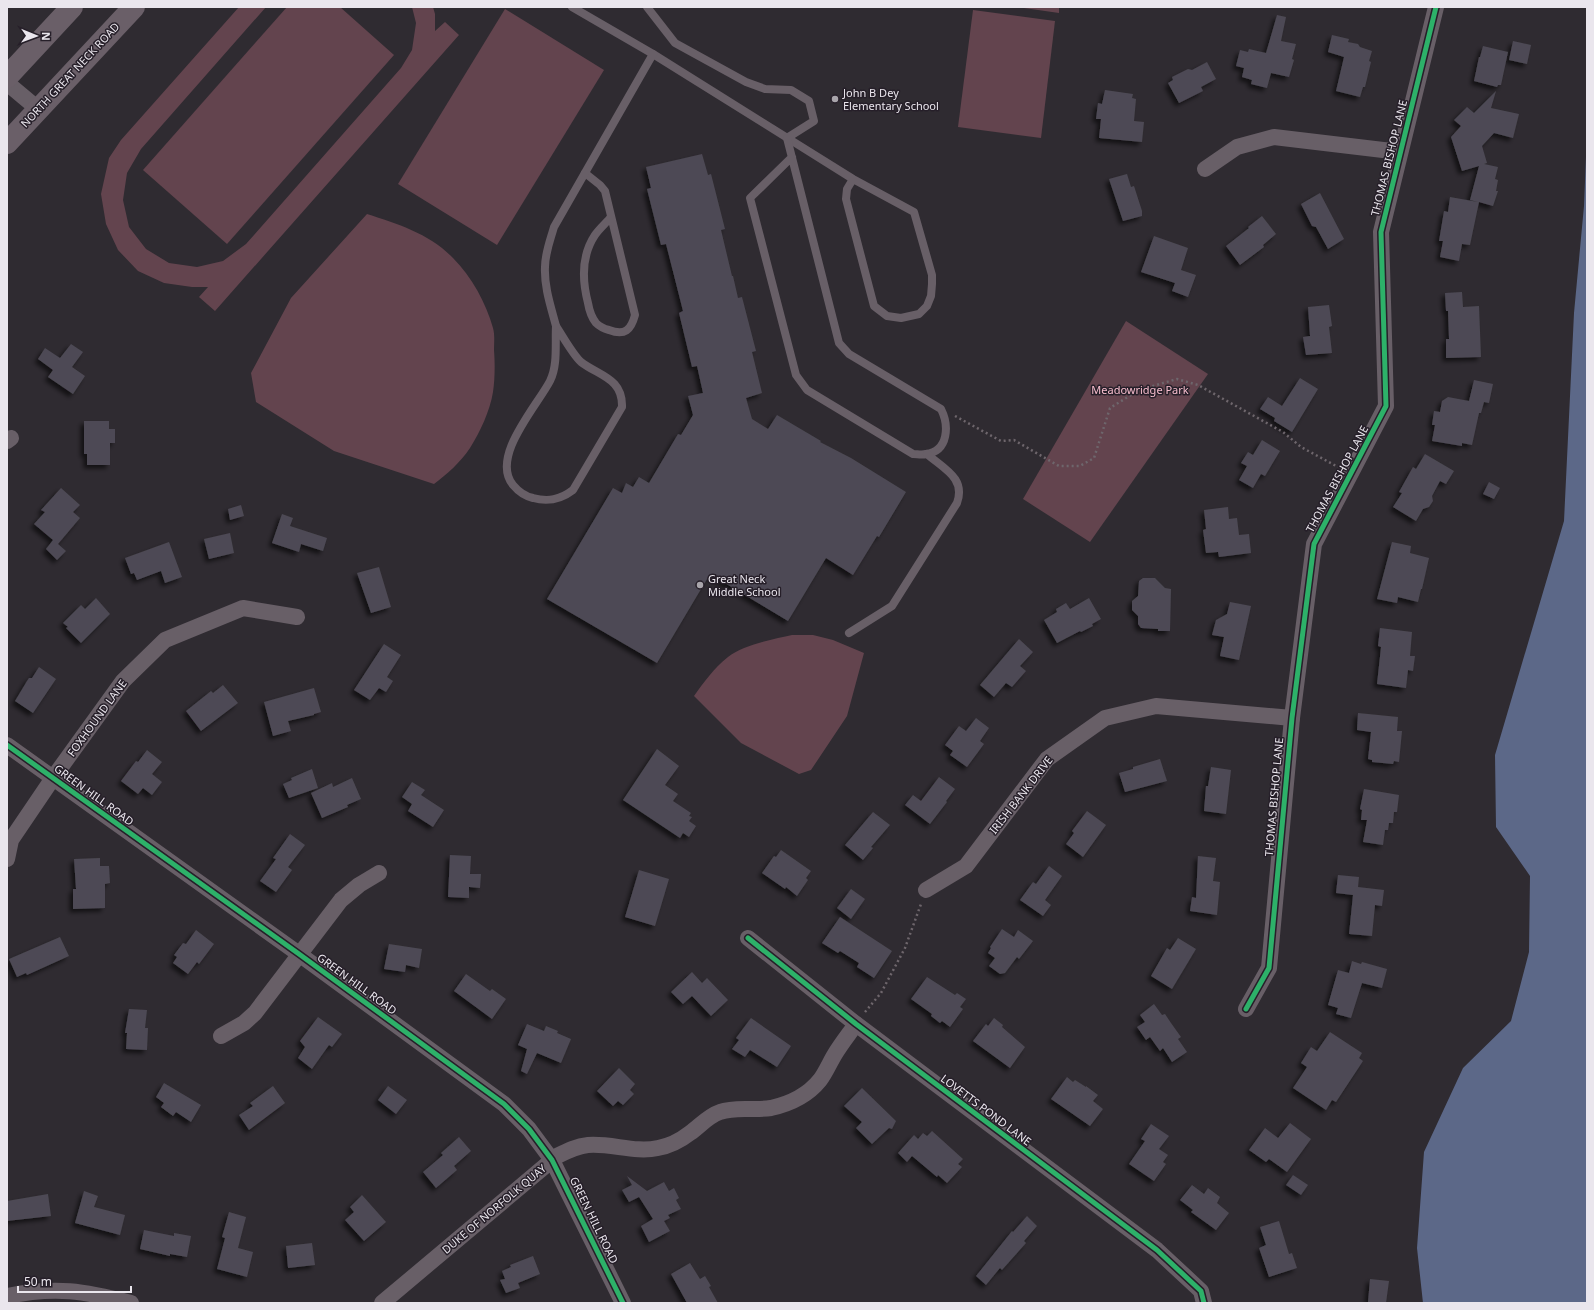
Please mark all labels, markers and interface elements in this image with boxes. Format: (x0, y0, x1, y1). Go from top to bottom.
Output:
north arrow (16, 16, 56, 56)
street label: NORTH GREAT NECK ROAD (18, 20, 122, 130)
place label: John B Dey Elementary School (842, 85, 939, 113)
marker: John B Dey Elementary School (830, 94, 840, 104)
street label: THOMAS BISHOP LANE (1367, 98, 1410, 218)
park label: Meadowridge Park (1091, 382, 1189, 397)
street label: THOMAS BISHOP LANE (1302, 423, 1371, 535)
place label: Great Neck Middle School (708, 571, 781, 599)
marker: Great Neck Middle School (695, 580, 705, 590)
street label: FOXHOUND LANE (64, 676, 130, 759)
street label: THOMAS BISHOP LANE (1261, 737, 1286, 857)
street label: IRISH BANK DRIVE (985, 753, 1056, 837)
street label: GREEN HILL ROAD (52, 761, 137, 829)
street label: GREEN HILL ROAD (315, 950, 400, 1018)
street label: LOVETTS POND LANE (938, 1071, 1035, 1149)
street label: DUKE OF NORFOLK QUAY (438, 1160, 550, 1257)
street label: GREEN HILL ROAD (567, 1174, 622, 1266)
scale bar (18, 1268, 131, 1294)
text: 50 m (24, 1273, 52, 1290)

